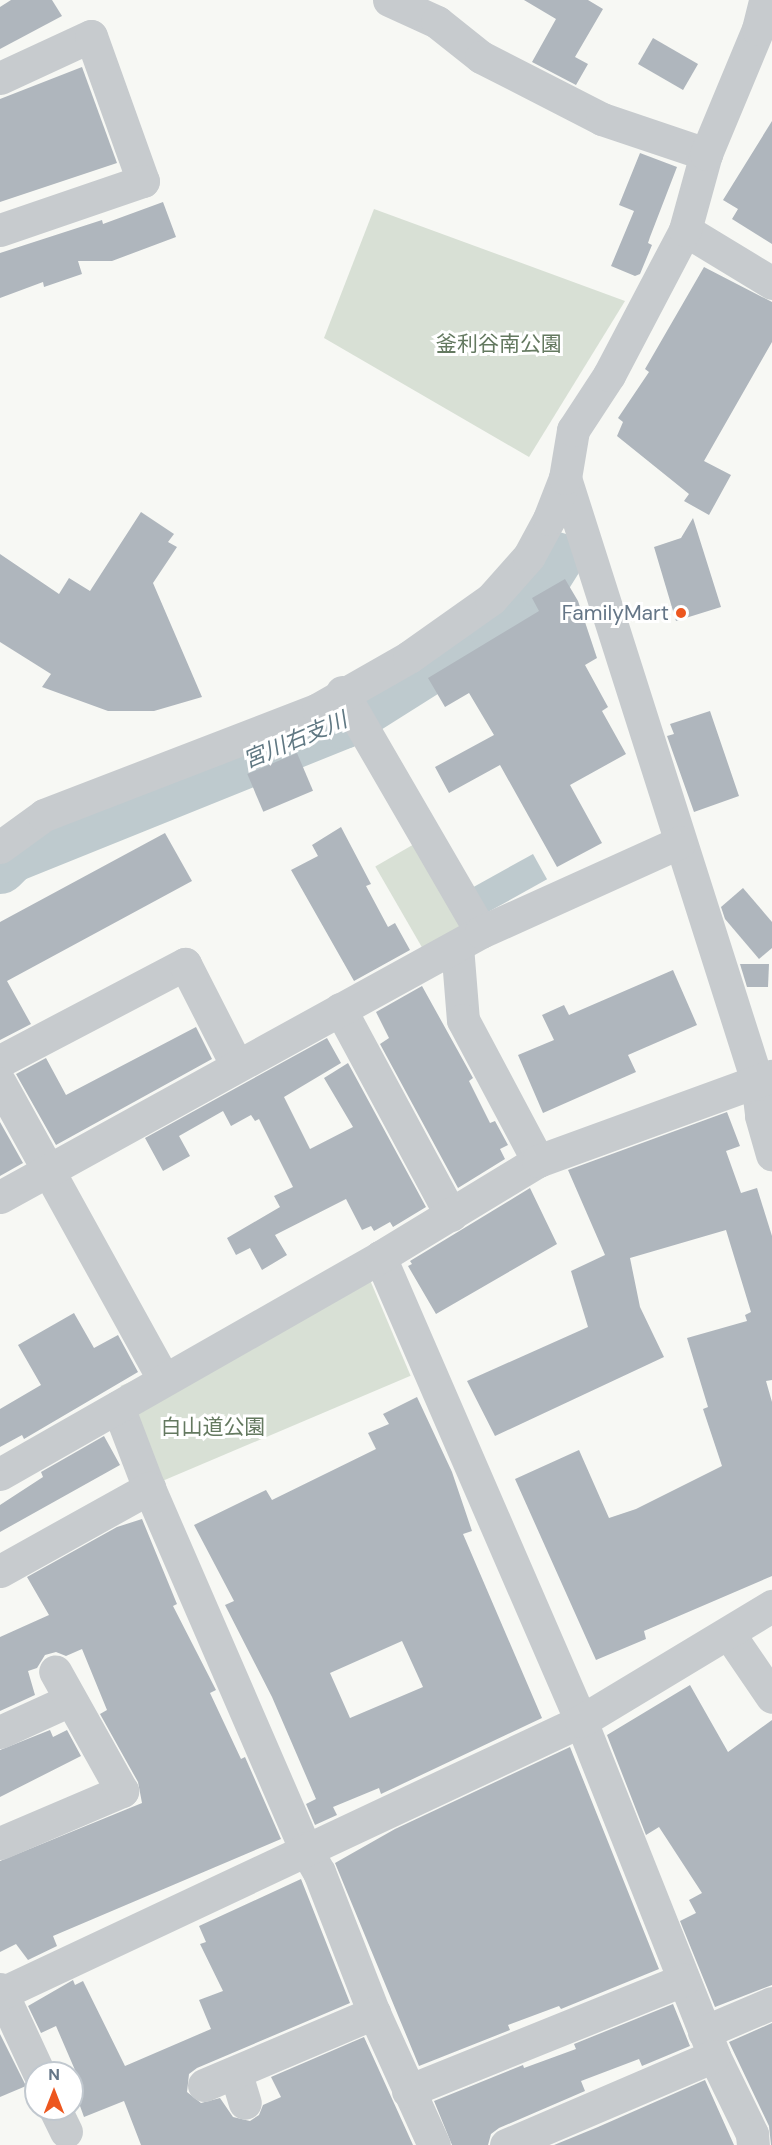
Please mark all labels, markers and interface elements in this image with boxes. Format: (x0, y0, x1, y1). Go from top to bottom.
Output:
park label: 釜利谷南公園 (436, 331, 562, 357)
place label: FamilyMart (562, 600, 669, 626)
marker: FamilyMart (674, 606, 688, 620)
water label: 宮川右支川 (239, 706, 351, 774)
park label: 白山道公園 (161, 1414, 265, 1440)
north arrow (24, 2061, 84, 2121)
text: N (48, 2064, 60, 2085)

